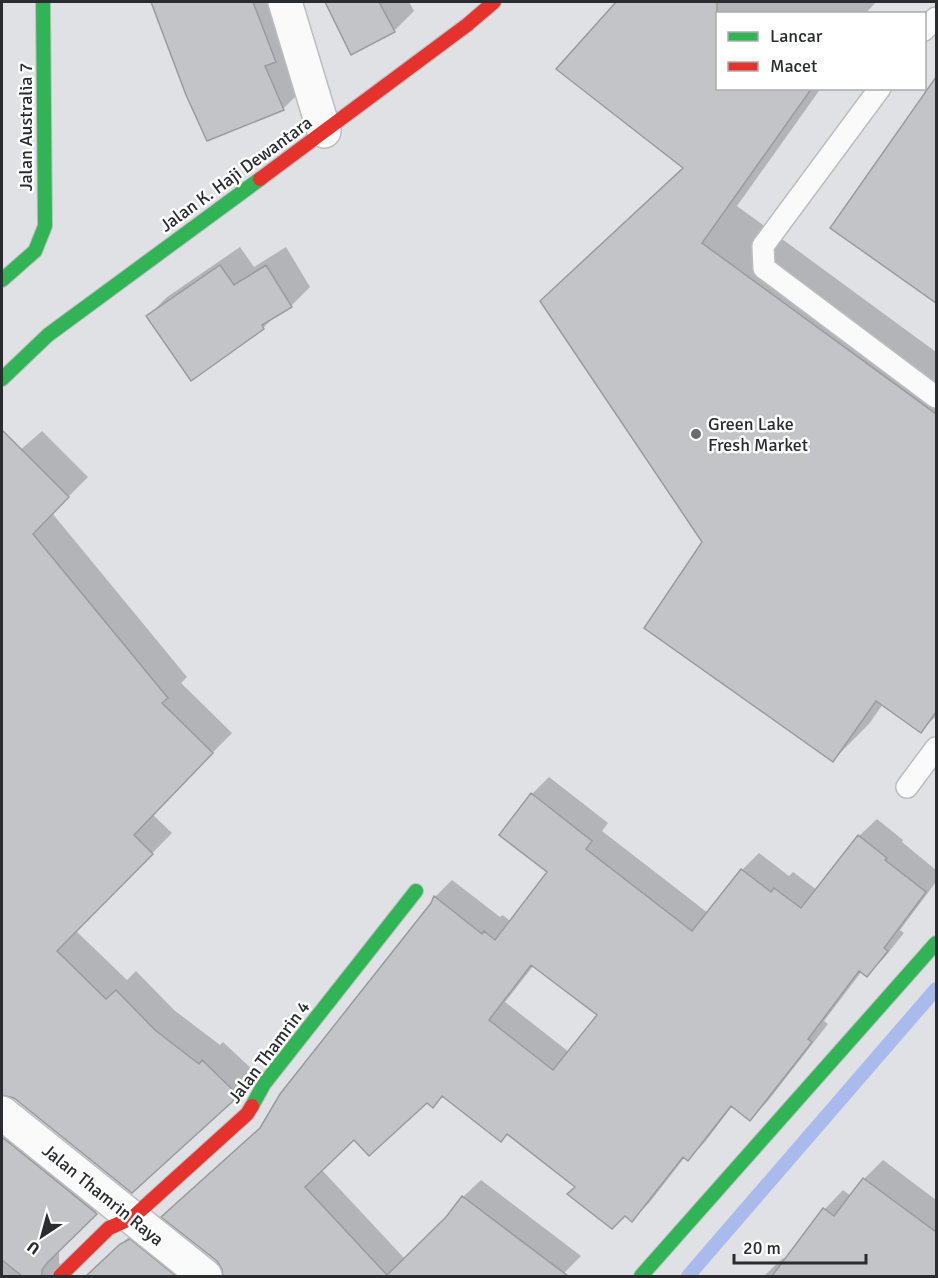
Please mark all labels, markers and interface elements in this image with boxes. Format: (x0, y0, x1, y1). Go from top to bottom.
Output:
legend (716, 12, 926, 90)
text: Lancar (770, 25, 823, 47)
text: Macet (770, 55, 817, 77)
street label: Jalan Australia 7 (15, 63, 37, 191)
street label: Jalan K. Haji Dewantara (156, 111, 316, 237)
place label: Green Lake Fresh Market (708, 413, 808, 456)
marker: Green Lake Fresh Market (689, 427, 703, 441)
street label: Jalan Thamrin 4 (223, 996, 315, 1107)
street label: Jalan Thamrin Raya (38, 1139, 168, 1251)
north arrow (12, 1206, 72, 1266)
scale bar (734, 1227, 866, 1265)
text: U (24, 1236, 44, 1259)
text: 20 m (743, 1237, 781, 1259)

